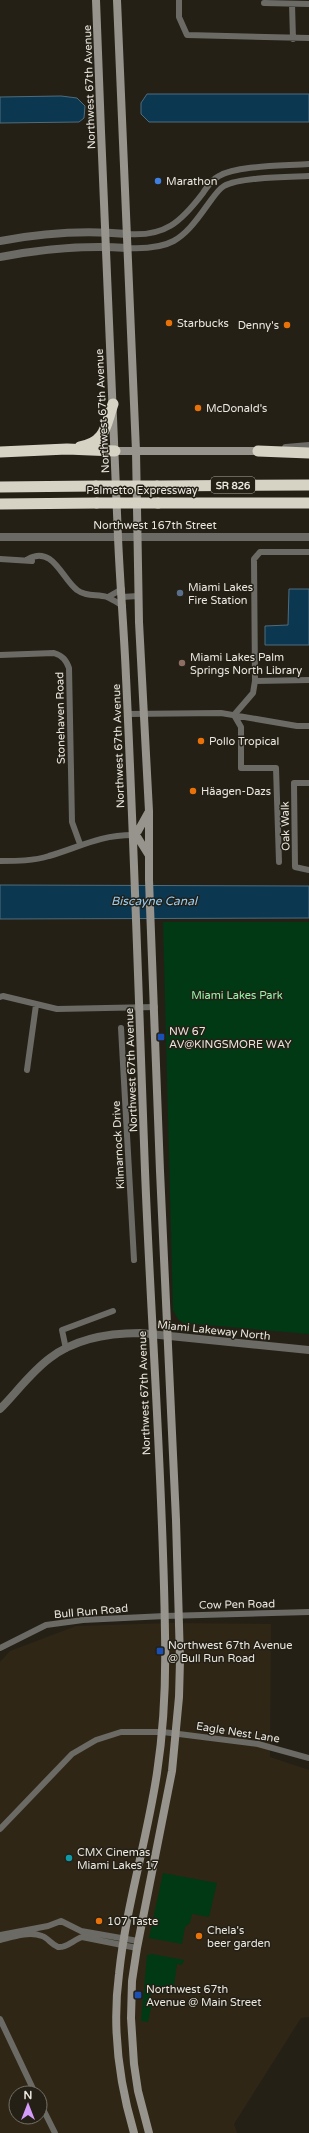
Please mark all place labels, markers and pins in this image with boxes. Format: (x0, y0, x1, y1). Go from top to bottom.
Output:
place label: Marathon (166, 175, 217, 188)
marker: Marathon (153, 176, 163, 186)
place label: Starbucks (177, 317, 229, 330)
marker: Starbucks (164, 318, 174, 328)
place label: Denny's (238, 319, 279, 332)
marker: Denny's (282, 320, 292, 330)
place label: McDonald's (206, 402, 267, 415)
marker: McDonald's (193, 403, 203, 413)
place label: Miami Lakes Fire Station (188, 581, 253, 607)
marker: Miami Lakes Fire Station (175, 588, 185, 598)
place label: Miami Lakes Palm Springs North Library (190, 651, 302, 677)
marker: Miami Lakes Palm Springs North Library (177, 658, 187, 668)
place label: Pollo Tropical (209, 735, 279, 748)
marker: Pollo Tropical (196, 736, 206, 746)
place label: Häagen-Dazs (201, 785, 271, 798)
marker: Häagen-Dazs (188, 786, 198, 796)
place label: NW 67 AV@KINGSMORE WAY (169, 1025, 291, 1051)
marker: NW 67 AV@KINGSMORE WAY (156, 1032, 166, 1042)
place label: Northwest 67th Avenue @ Bull Run Road (168, 1639, 293, 1665)
marker: Northwest 67th Avenue @ Bull Run Road (155, 1646, 165, 1656)
place label: CMX Cinemas Miami Lakes 17 (77, 1846, 159, 1872)
marker: CMX Cinemas Miami Lakes 17 (64, 1853, 74, 1863)
place label: 107 Taste (107, 1915, 158, 1928)
marker: 107 Taste (94, 1916, 104, 1926)
place label: Chela's beer garden (207, 1924, 271, 1950)
marker: Chela's beer garden (194, 1931, 204, 1941)
place label: Northwest 67th Avenue @ Main Street (146, 1983, 262, 2009)
marker: Northwest 67th Avenue @ Main Street (133, 1990, 143, 2000)

